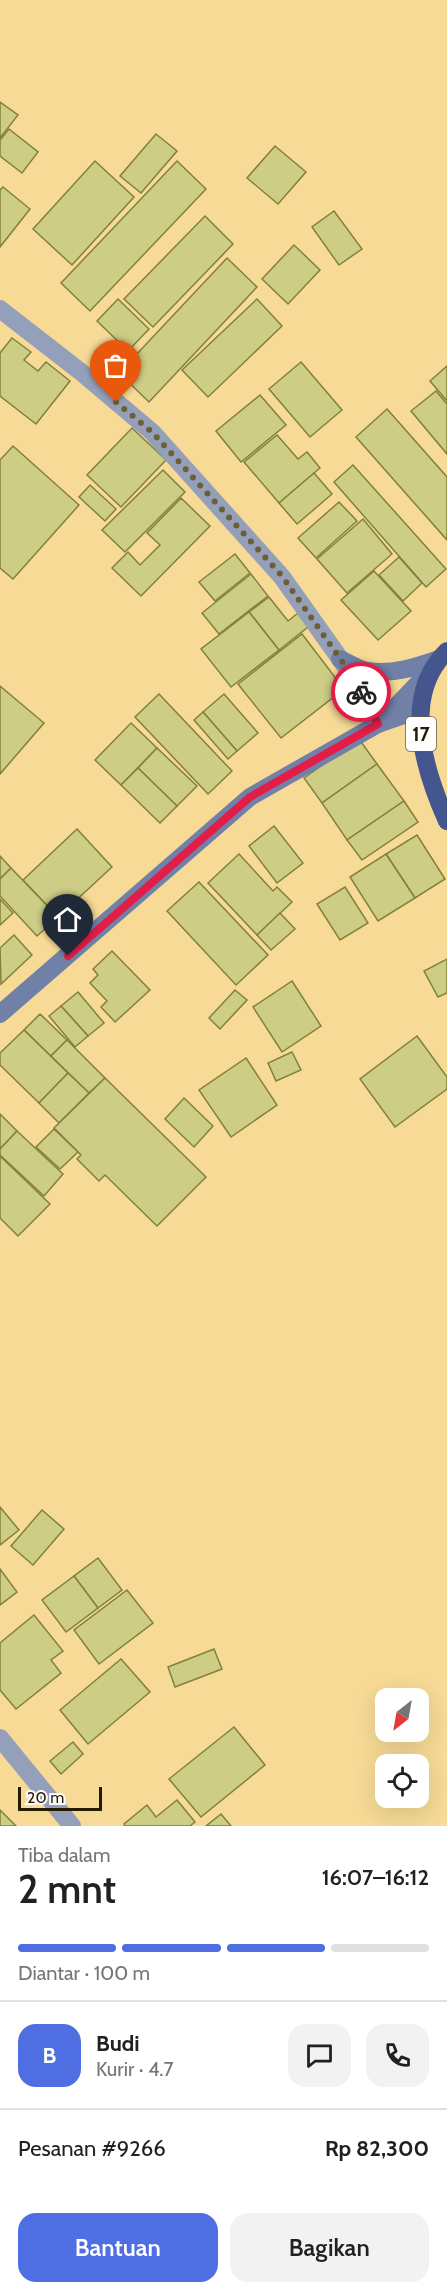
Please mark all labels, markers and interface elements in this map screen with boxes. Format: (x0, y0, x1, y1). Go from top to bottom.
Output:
pin (90, 340, 141, 402)
icon: bag (99, 349, 132, 382)
courier (331, 662, 391, 722)
icon: bike (345, 676, 378, 709)
road number: 17 (406, 717, 436, 751)
pin (42, 894, 93, 956)
icon: home (51, 903, 84, 936)
north arrow (375, 1688, 429, 1742)
map controls (375, 1688, 429, 1808)
button: locate (375, 1754, 429, 1808)
scale bar (18, 1784, 102, 1812)
text: 20 m (27, 1788, 64, 1807)
text: Tiba dalam (18, 1843, 110, 1867)
text: 16:07–16:12 (322, 1864, 429, 1891)
text: 2 mnt (18, 1865, 116, 1913)
text: Diantar · 100 m (18, 1961, 150, 1985)
button: chat (288, 2024, 351, 2087)
button: phone (366, 2024, 429, 2087)
text: Budi (96, 2030, 140, 2057)
text: B (43, 2042, 56, 2069)
text: Kurir · 4.7 (96, 2057, 173, 2081)
text: Pesanan #9266 (18, 2135, 166, 2162)
text: Rp 82,300 (325, 2135, 429, 2162)
button: Bantuan (18, 2213, 218, 2282)
button: Bagikan (230, 2213, 429, 2282)

